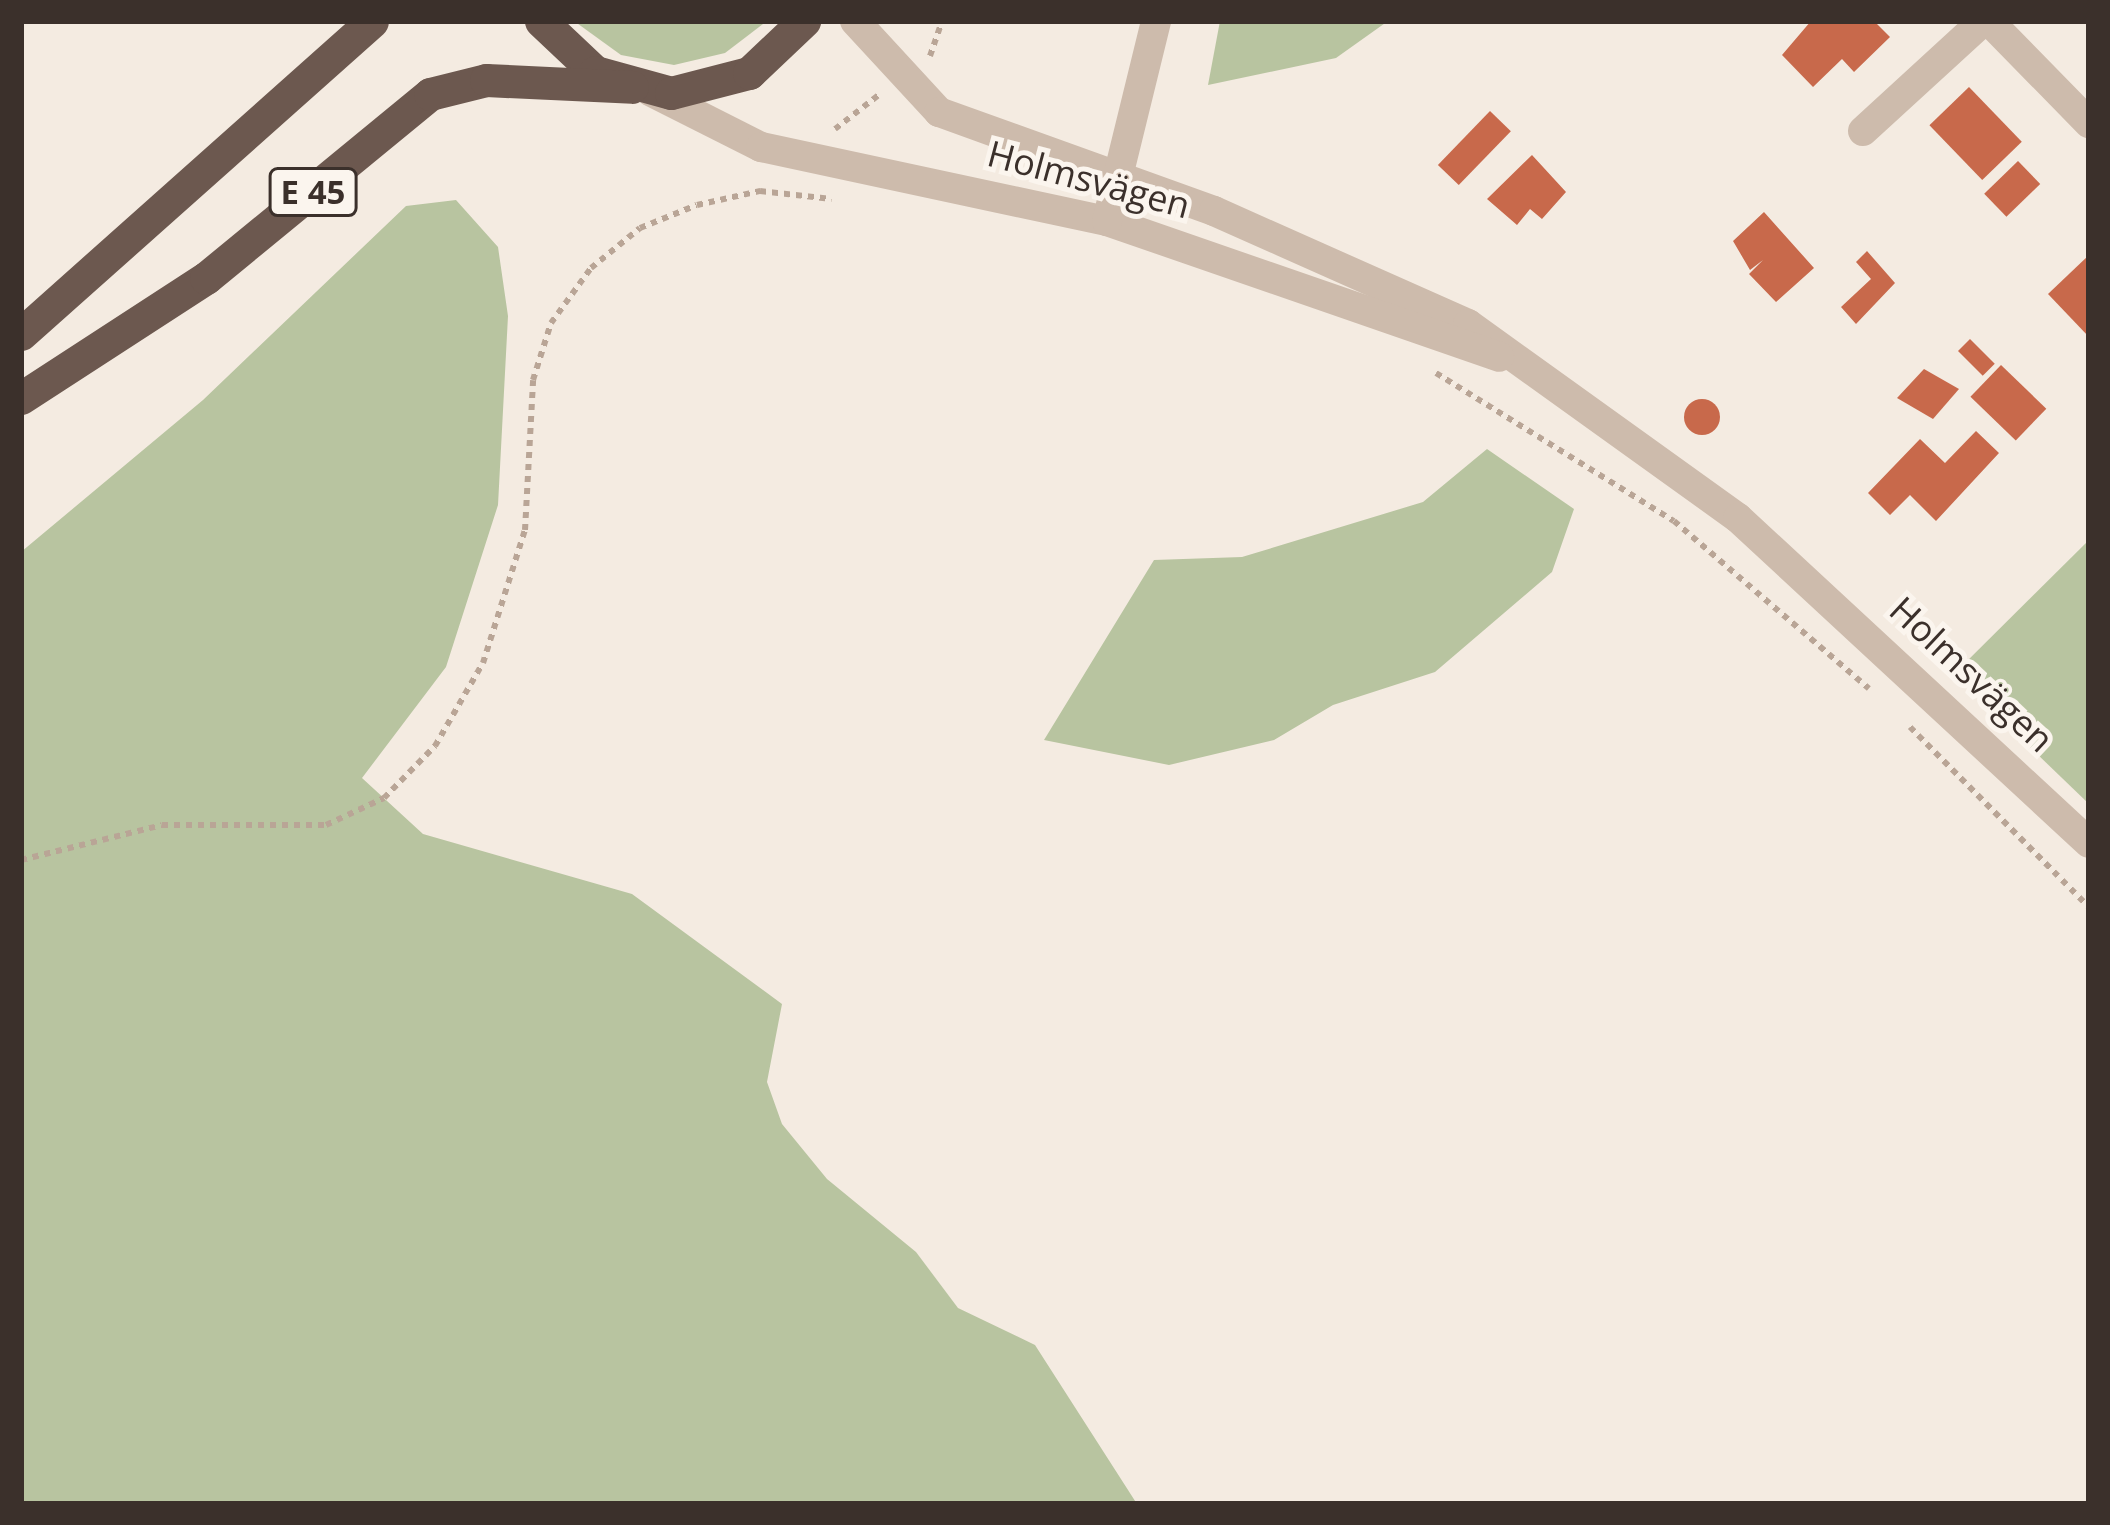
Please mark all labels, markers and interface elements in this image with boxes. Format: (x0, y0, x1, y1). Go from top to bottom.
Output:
street label: Holmsvägen (983, 131, 1195, 227)
road number: E 45 (268, 165, 358, 219)
street label: Holmsvägen (1881, 587, 2063, 761)

